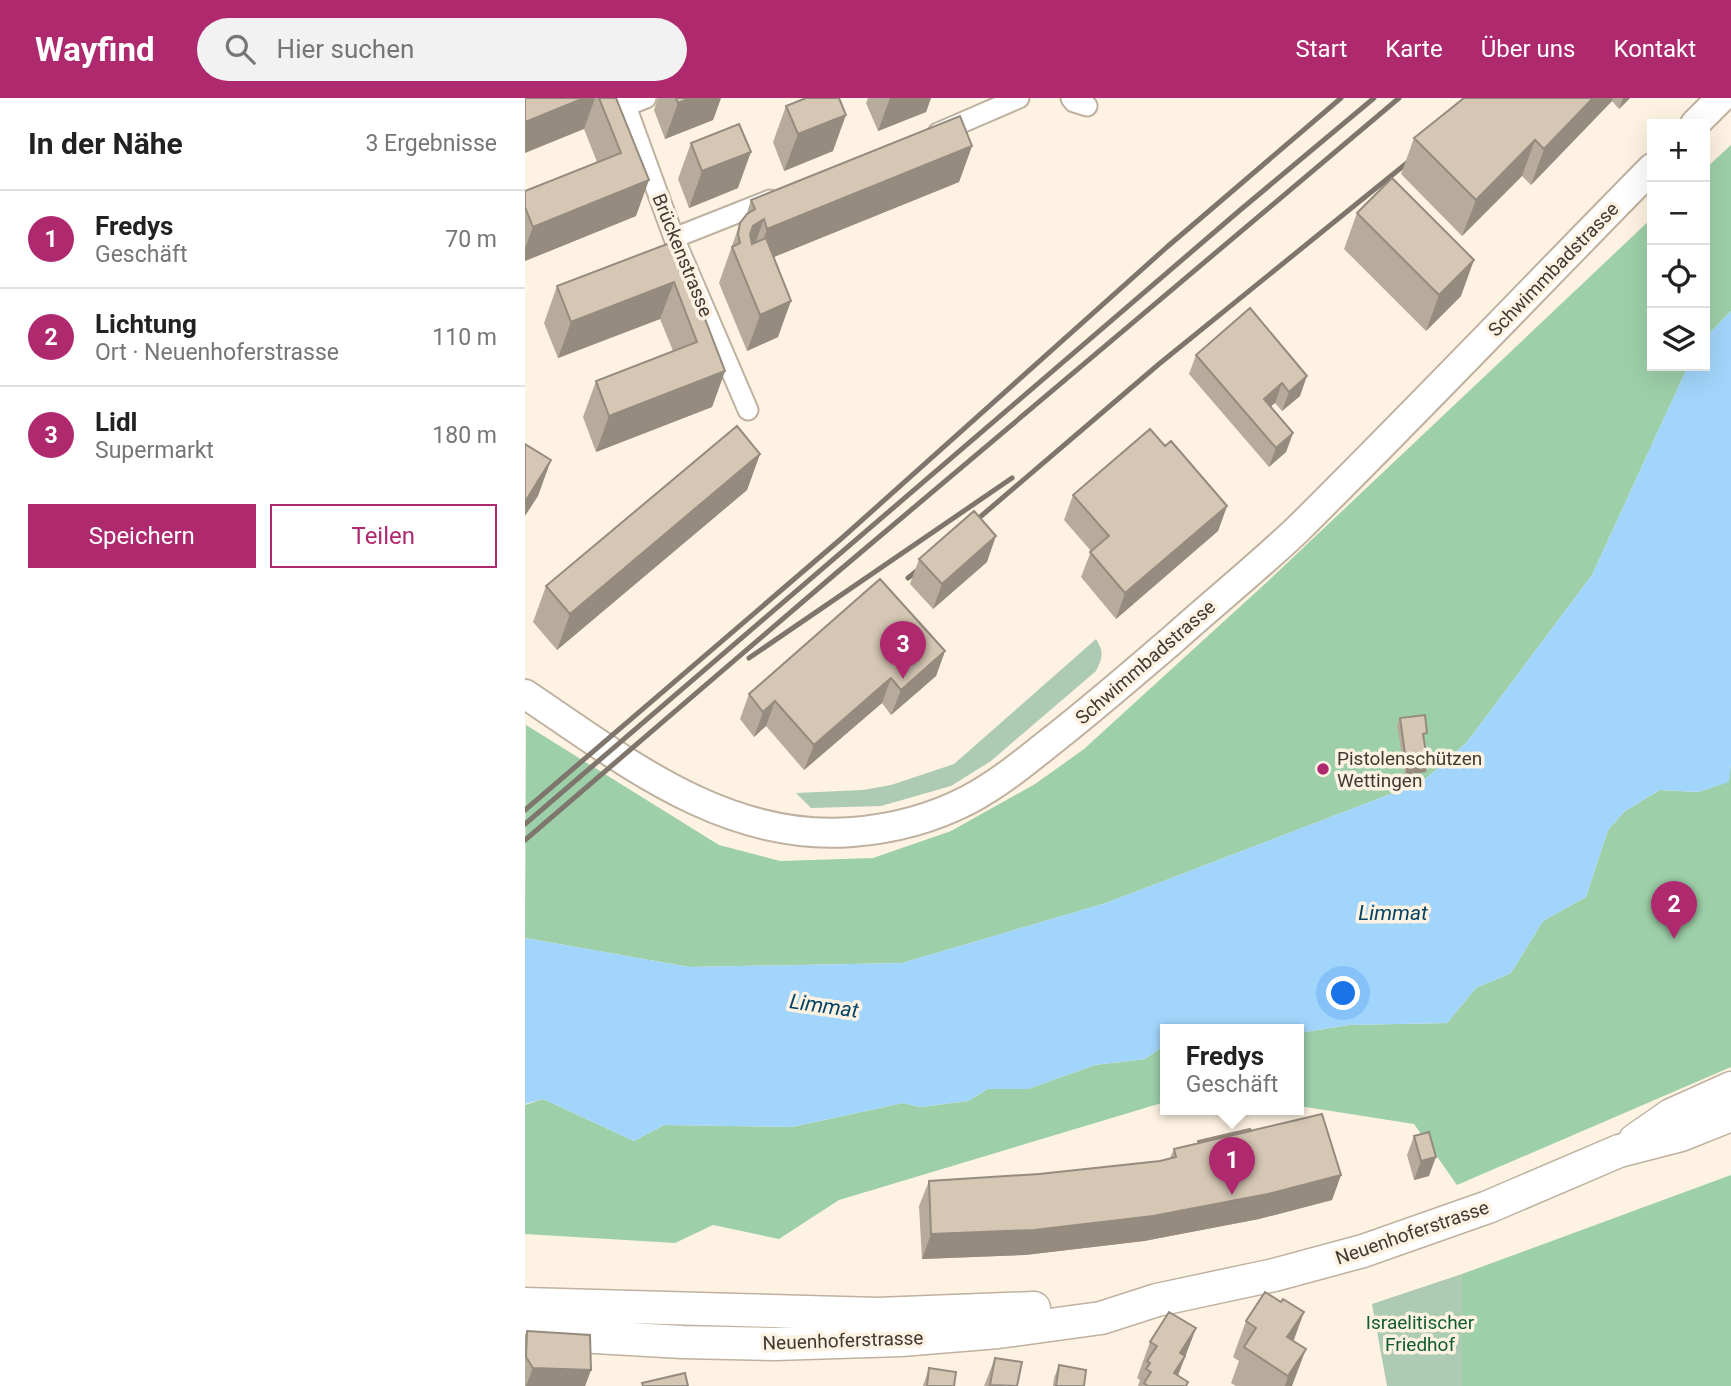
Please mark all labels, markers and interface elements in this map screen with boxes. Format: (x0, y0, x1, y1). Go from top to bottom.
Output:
search box (197, 18, 687, 81)
text: Wayfind (35, 30, 155, 69)
icon: search (221, 30, 259, 68)
text: Hier suchen (277, 34, 414, 64)
text: Start (1296, 35, 1347, 63)
text: Karte (1385, 35, 1443, 63)
text: Über uns (1481, 35, 1575, 63)
text: Kontakt (1613, 35, 1696, 63)
map controls (1647, 119, 1710, 371)
button: + (1647, 119, 1710, 182)
text: In der Nähe (28, 126, 183, 161)
text: 3 Ergebnisse (365, 130, 497, 157)
button: − (1647, 182, 1710, 245)
street label: Brückenstrasse (647, 190, 718, 320)
street label: Schwimmbadstrasse (1483, 197, 1623, 341)
text: Fredys (95, 211, 173, 241)
text: 1 (44, 226, 58, 253)
text: 70 m (445, 226, 497, 253)
text: Geschäft (95, 241, 187, 268)
button: locate (1647, 245, 1710, 308)
button: layers (1647, 308, 1710, 371)
text: Lichtung (95, 309, 197, 339)
text: 2 (44, 324, 58, 351)
text: 110 m (432, 324, 497, 351)
text: Ort · Neuenhoferstrasse (95, 339, 339, 366)
text: Lidl (95, 407, 137, 437)
text: 3 (44, 422, 58, 449)
text: 180 m (432, 422, 497, 449)
text: Supermarkt (95, 437, 214, 464)
button: Speichern (28, 504, 256, 568)
button: Teilen (270, 504, 497, 568)
street label: Schwimmbadstrasse (1071, 595, 1220, 729)
pin: 3 (880, 621, 926, 679)
place label: Pistolenschützen Wettingen (1337, 747, 1482, 792)
marker: Pistolenschützen Wettingen (1315, 761, 1331, 777)
pin: 2 (1651, 881, 1697, 939)
water label: Limmat (1358, 901, 1428, 925)
your location (1326, 976, 1360, 1010)
water label: Limmat (788, 989, 860, 1023)
popup (1160, 1024, 1304, 1115)
text: Fredys (1186, 1041, 1264, 1071)
text: Geschäft (1186, 1071, 1278, 1098)
pin: 1 (1209, 1137, 1255, 1195)
street label: Neuenhoferstrasse (1332, 1195, 1492, 1270)
park label: Israelitischer Friedhof (1366, 1311, 1475, 1356)
street label: Neuenhoferstrasse (762, 1326, 924, 1355)

